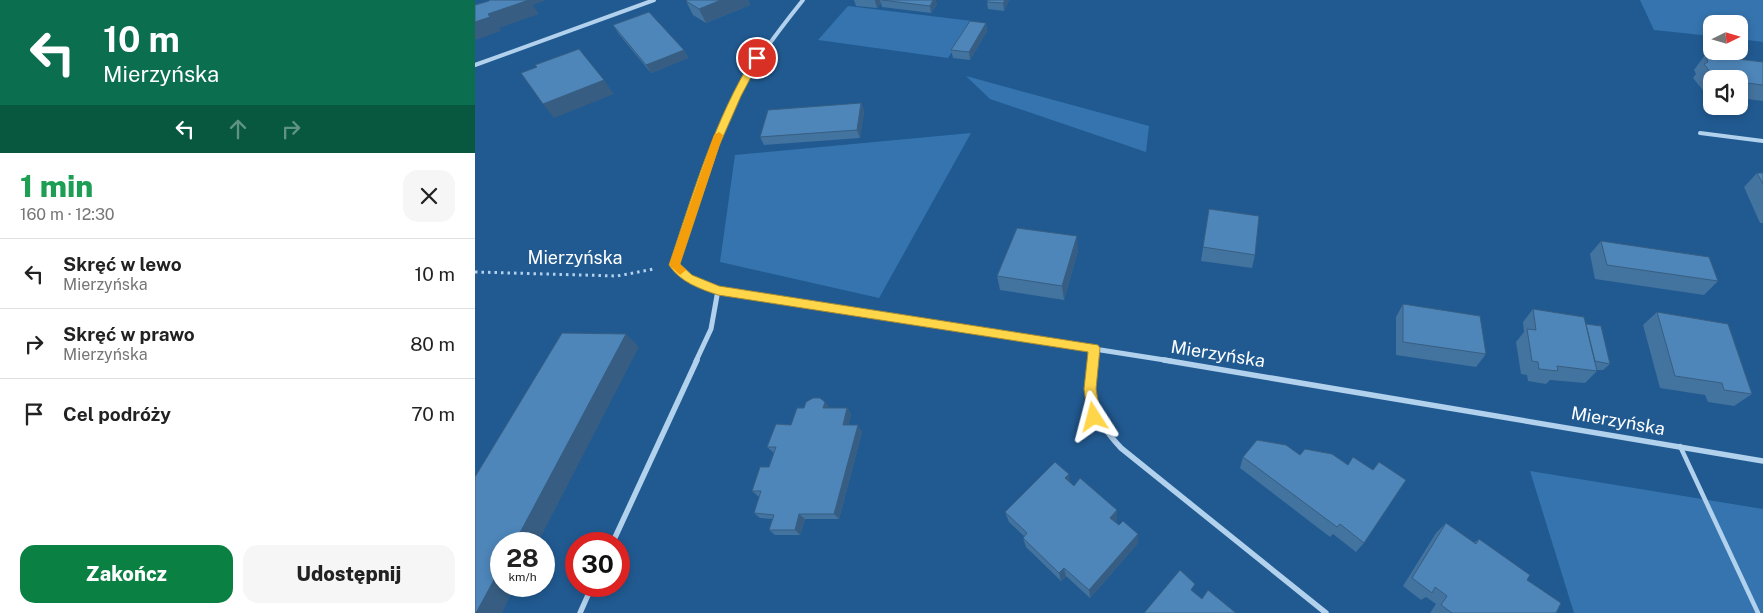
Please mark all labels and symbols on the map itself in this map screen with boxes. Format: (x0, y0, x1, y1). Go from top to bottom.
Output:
north arrow (1703, 15, 1747, 60)
pin (736, 37, 778, 79)
street label: Mierzyńska (527, 247, 623, 268)
street label: Mierzyńska (1169, 336, 1267, 371)
position arrow (1067, 390, 1119, 442)
street label: Mierzyńska (1569, 402, 1667, 439)
speed limit sign: 30 (565, 532, 630, 597)

